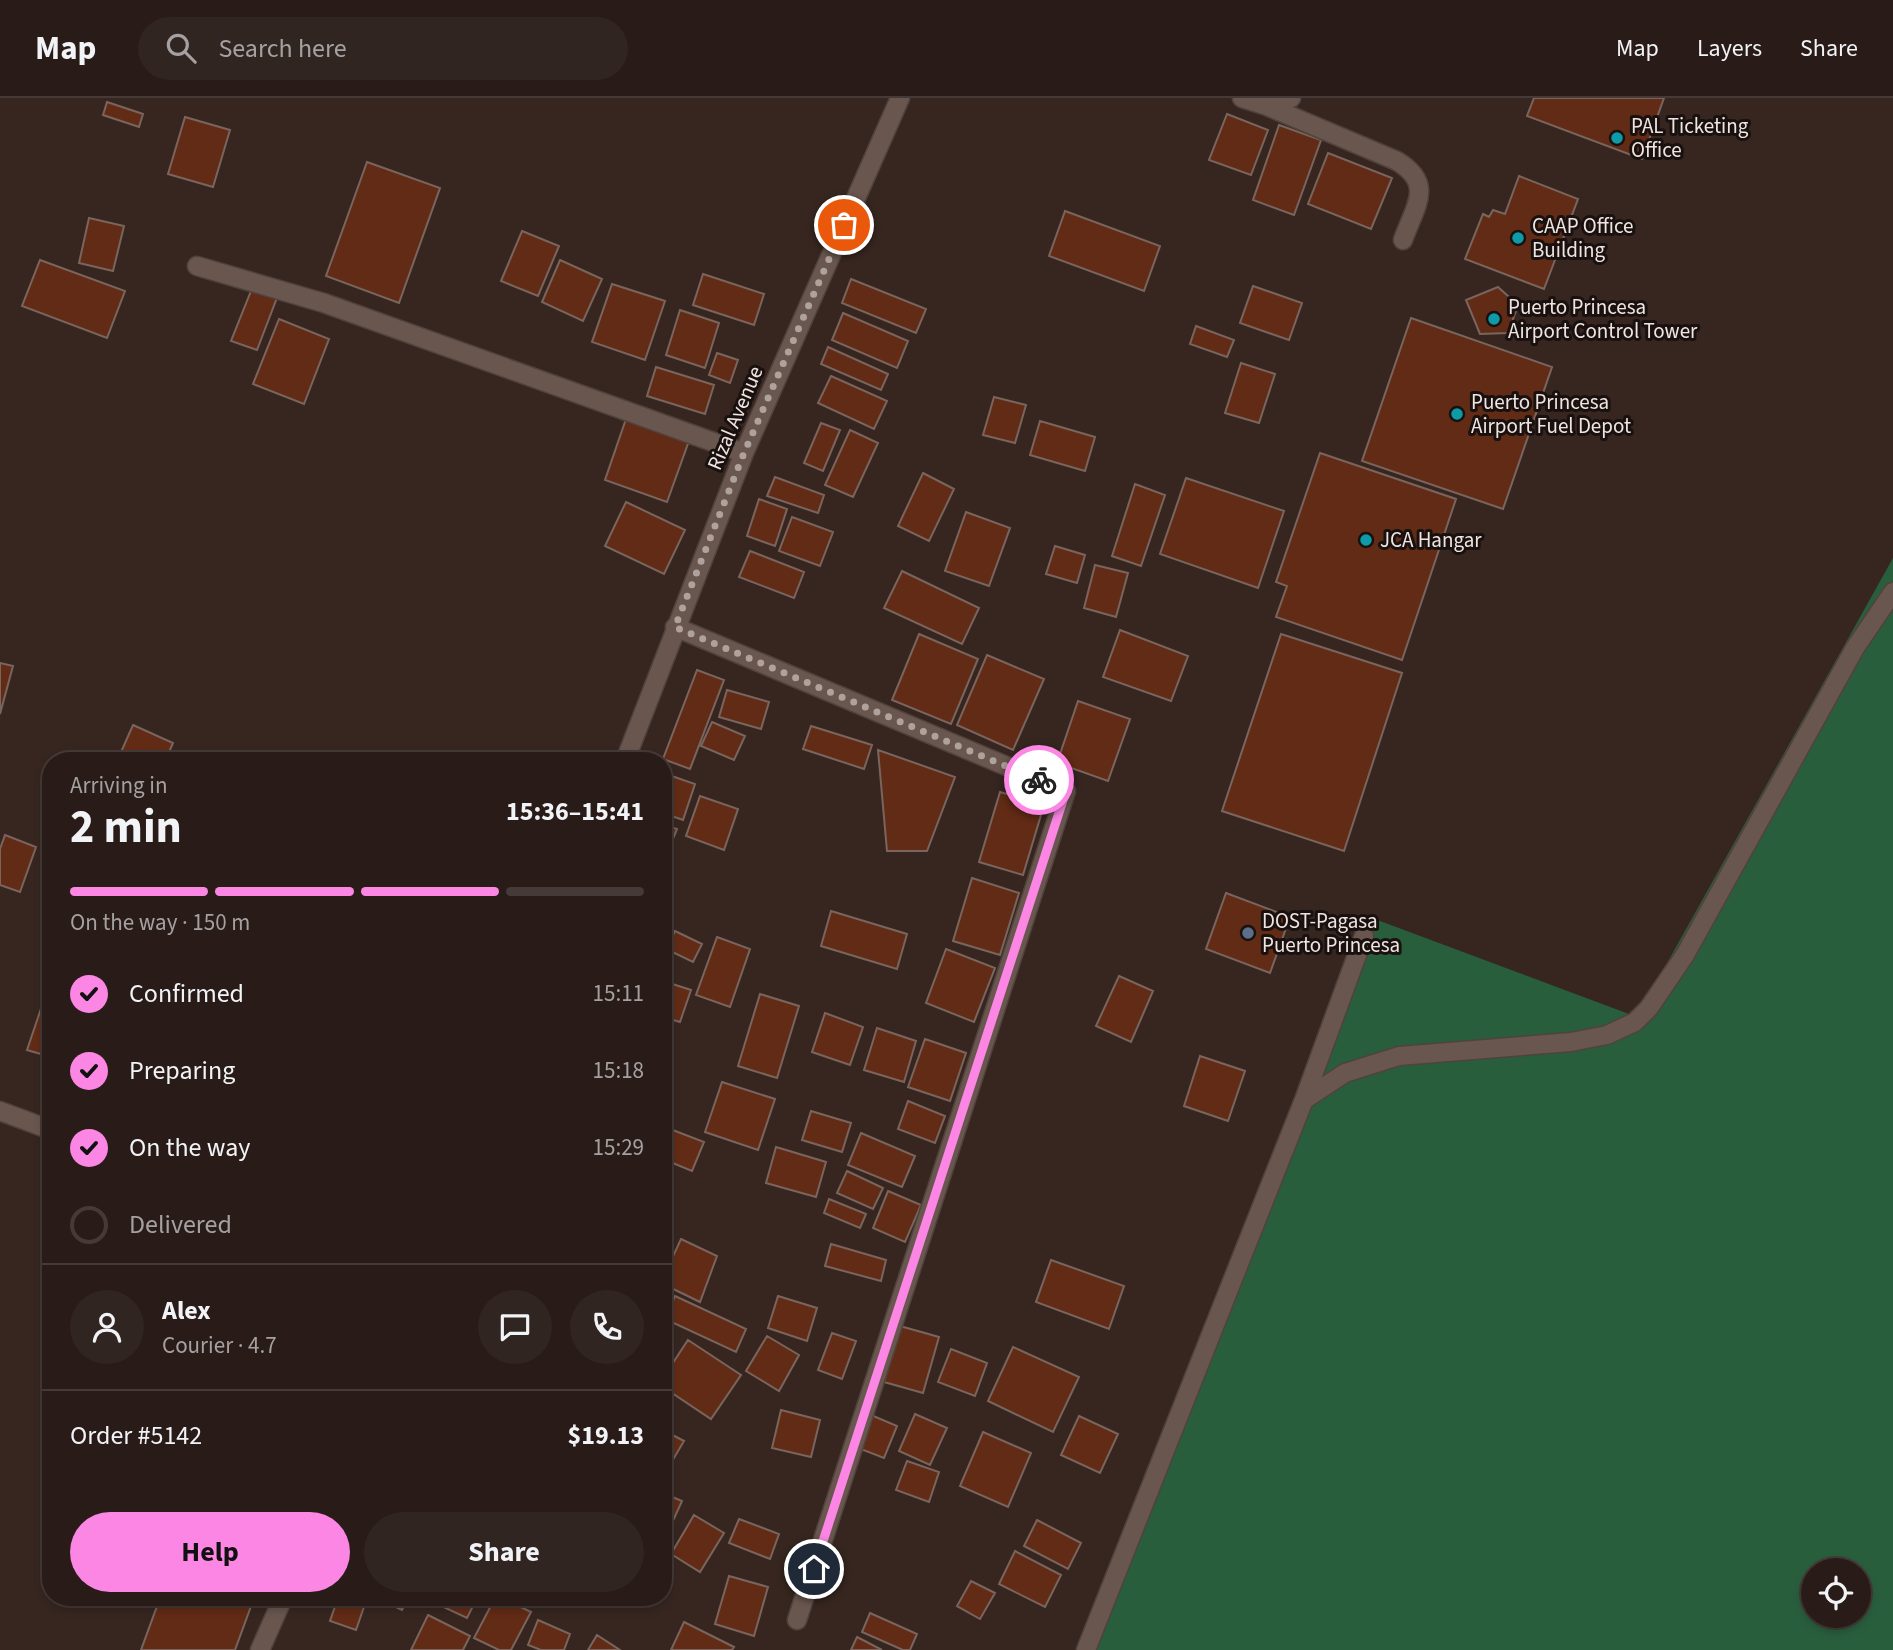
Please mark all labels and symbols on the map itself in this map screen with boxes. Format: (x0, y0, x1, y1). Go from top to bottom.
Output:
place label: PAL Ticketing Office (1631, 111, 1749, 165)
marker: PAL Ticketing Office (1609, 130, 1625, 146)
pin (814, 195, 874, 255)
place label: CAAP Office Building (1532, 211, 1634, 265)
marker: CAAP Office Building (1510, 230, 1526, 246)
place label: Puerto Princesa Airport Control Tower (1508, 292, 1698, 346)
marker: Puerto Princesa Airport Control Tower (1486, 311, 1502, 327)
street label: Rizal Avenue (700, 361, 770, 475)
place label: Puerto Princesa Airport Fuel Depot (1471, 387, 1631, 441)
marker: Puerto Princesa Airport Fuel Depot (1449, 406, 1465, 422)
place label: JCA Hangar (1380, 525, 1482, 555)
marker: JCA Hangar (1358, 532, 1374, 548)
courier (1004, 745, 1074, 815)
place label: DOST-Pagasa Puerto Princesa (1262, 906, 1400, 960)
marker: DOST-Pagasa Puerto Princesa (1240, 925, 1256, 941)
pin (784, 1539, 844, 1599)

